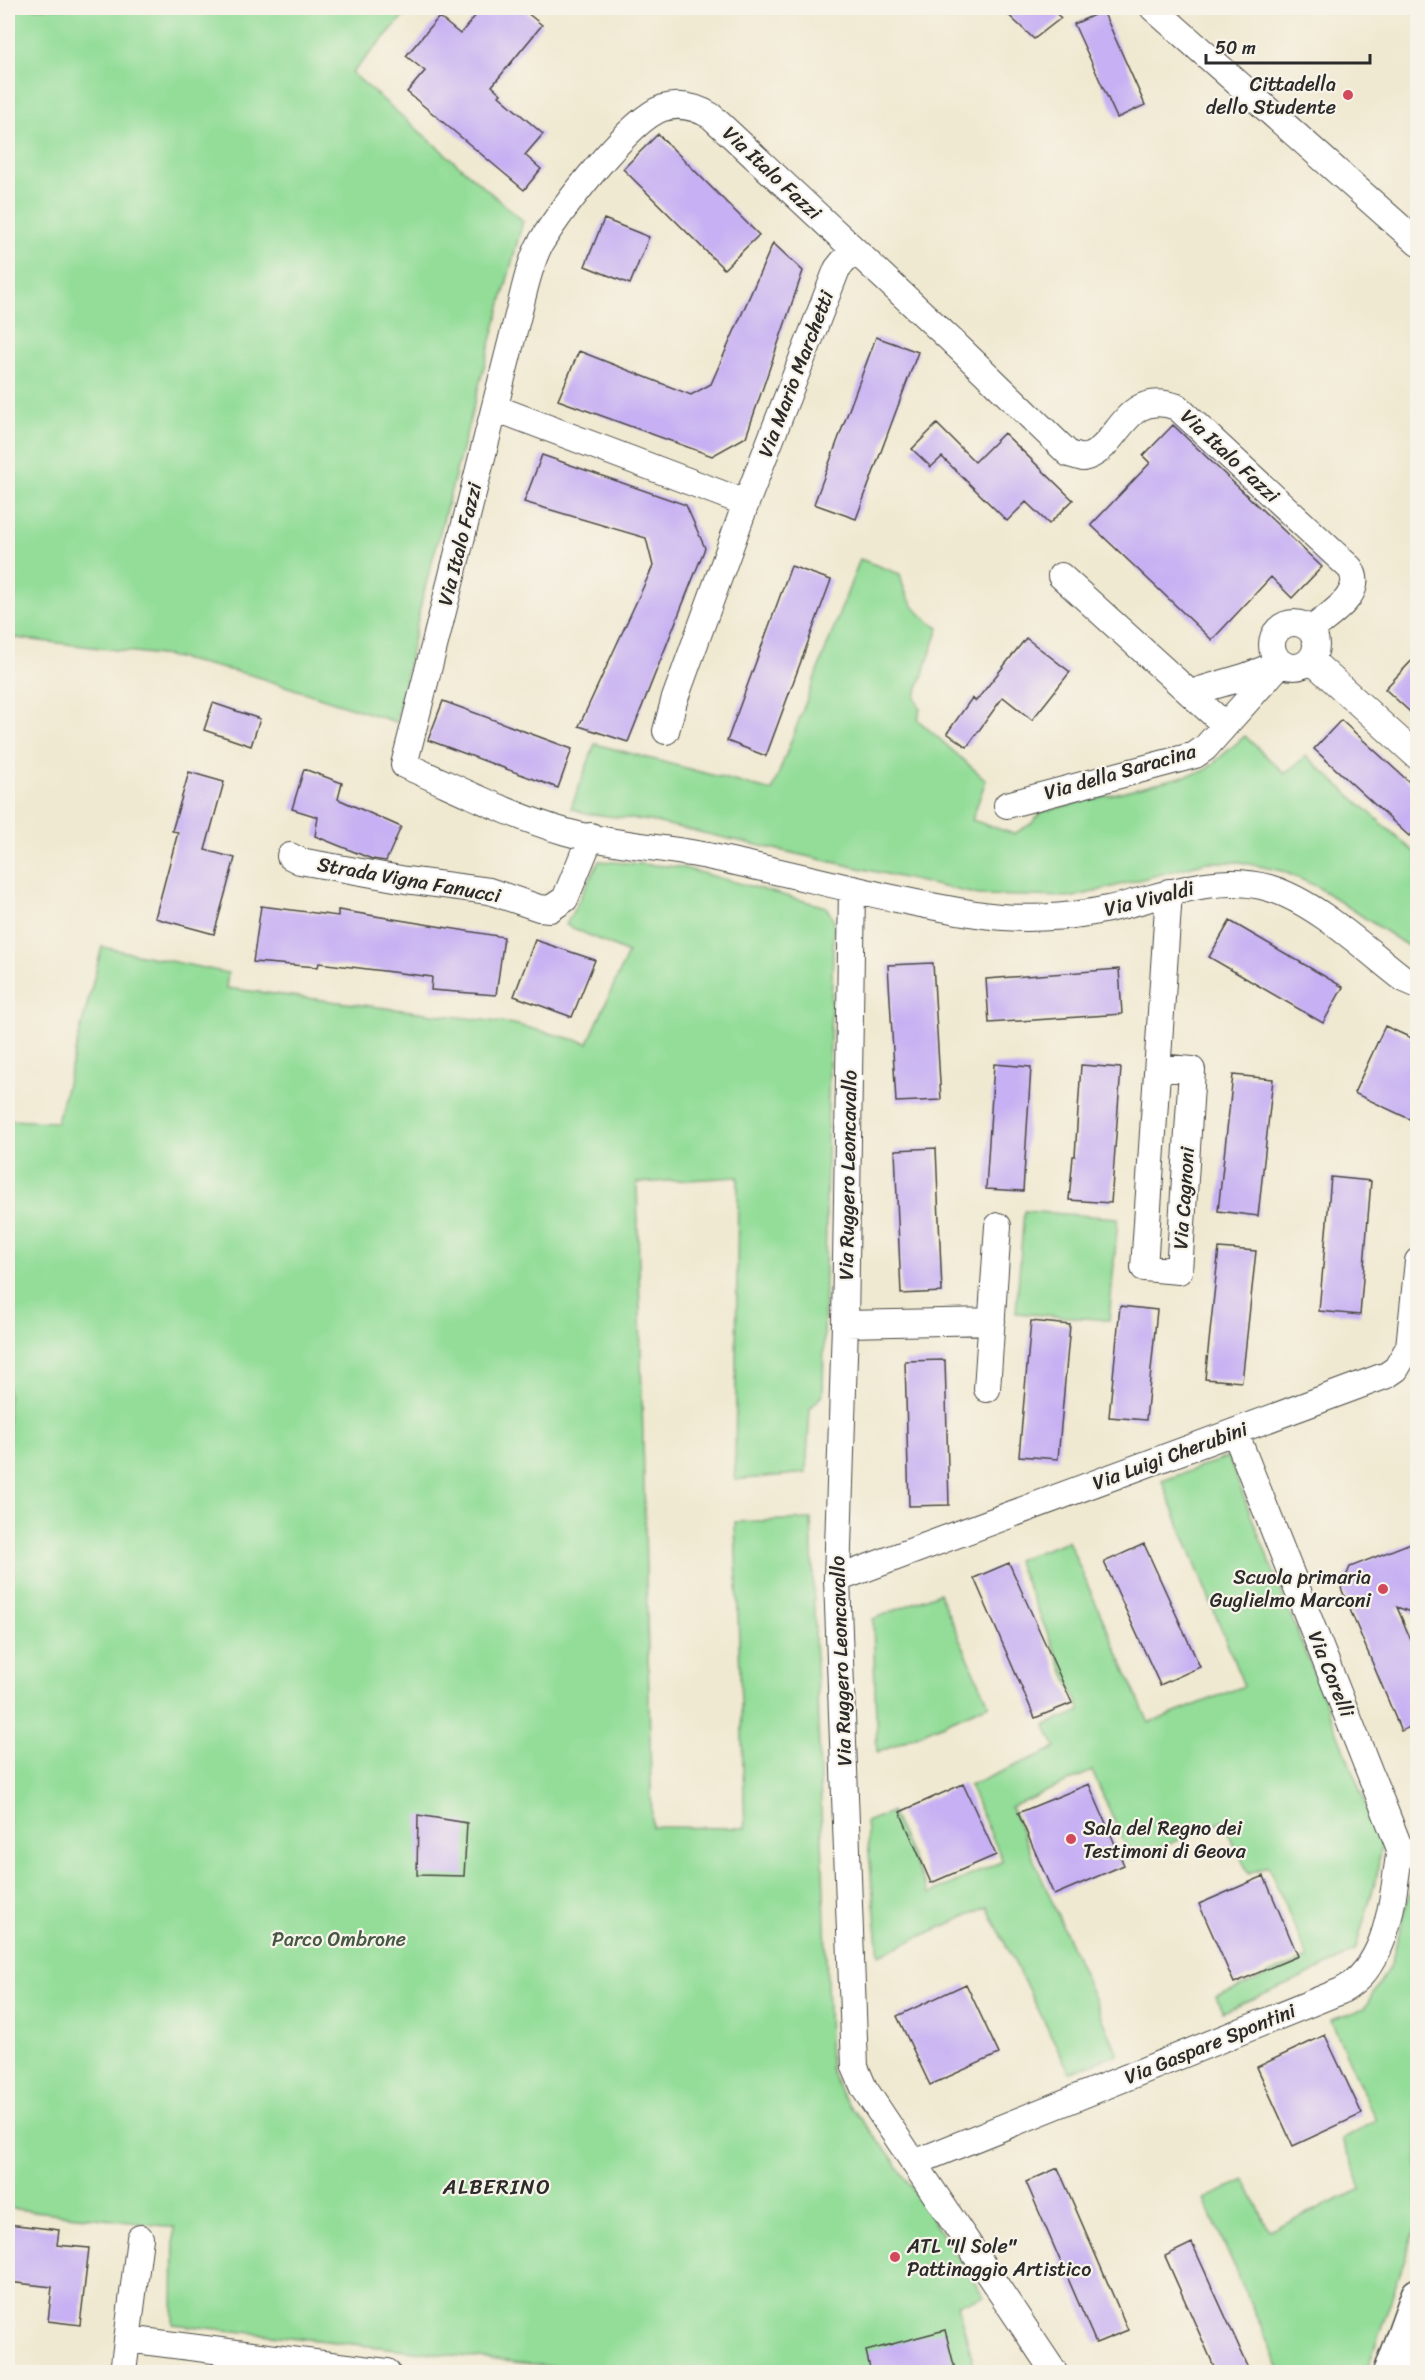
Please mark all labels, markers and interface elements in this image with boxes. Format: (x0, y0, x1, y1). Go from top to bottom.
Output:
scale bar (1206, 27, 1370, 65)
text: 50 m (1215, 32, 1256, 64)
place label: Cittadella dello Studente (1206, 67, 1336, 125)
marker: Cittadella dello Studente (1341, 88, 1355, 102)
street label: Via Italo Fazzi (714, 117, 830, 229)
street label: Via Mario Marchetti (748, 284, 844, 462)
street label: Via Italo Fazzi (1172, 400, 1288, 512)
street label: Via Italo Fazzi (428, 478, 492, 609)
street label: Via della Saracina (1040, 733, 1201, 810)
street label: Strada Vigna Fanucci (315, 847, 505, 914)
street label: Via Vivaldi (1101, 871, 1199, 927)
street label: Via Ruggero Leoncavallo (829, 1070, 867, 1280)
street label: Via Cagnoni (1163, 1144, 1205, 1250)
street label: Via Luigi Cherubini (1088, 1412, 1253, 1500)
street label: Via Ruggero Leoncavallo (820, 1555, 862, 1767)
place label: Scuola primaria Guglielmo Marconi (1210, 1560, 1372, 1618)
marker: Scuola primaria Guglielmo Marconi (1376, 1582, 1390, 1596)
street label: Via Corelli (1298, 1626, 1365, 1724)
place label: Sala del Regno dei Testimoni di Geova (1083, 1811, 1247, 1869)
marker: Sala del Regno dei Testimoni di Geova (1064, 1832, 1078, 1846)
park label: Parco Ombrone (272, 1922, 406, 1957)
street label: Via Gaspare Spontini (1119, 1993, 1302, 2094)
district label: ALBERINO (442, 2168, 551, 2206)
place label: ATL "Il Sole" Pattinaggio Artistico (906, 2229, 1091, 2287)
marker: ATL "Il Sole" Pattinaggio Artistico (888, 2250, 902, 2264)

